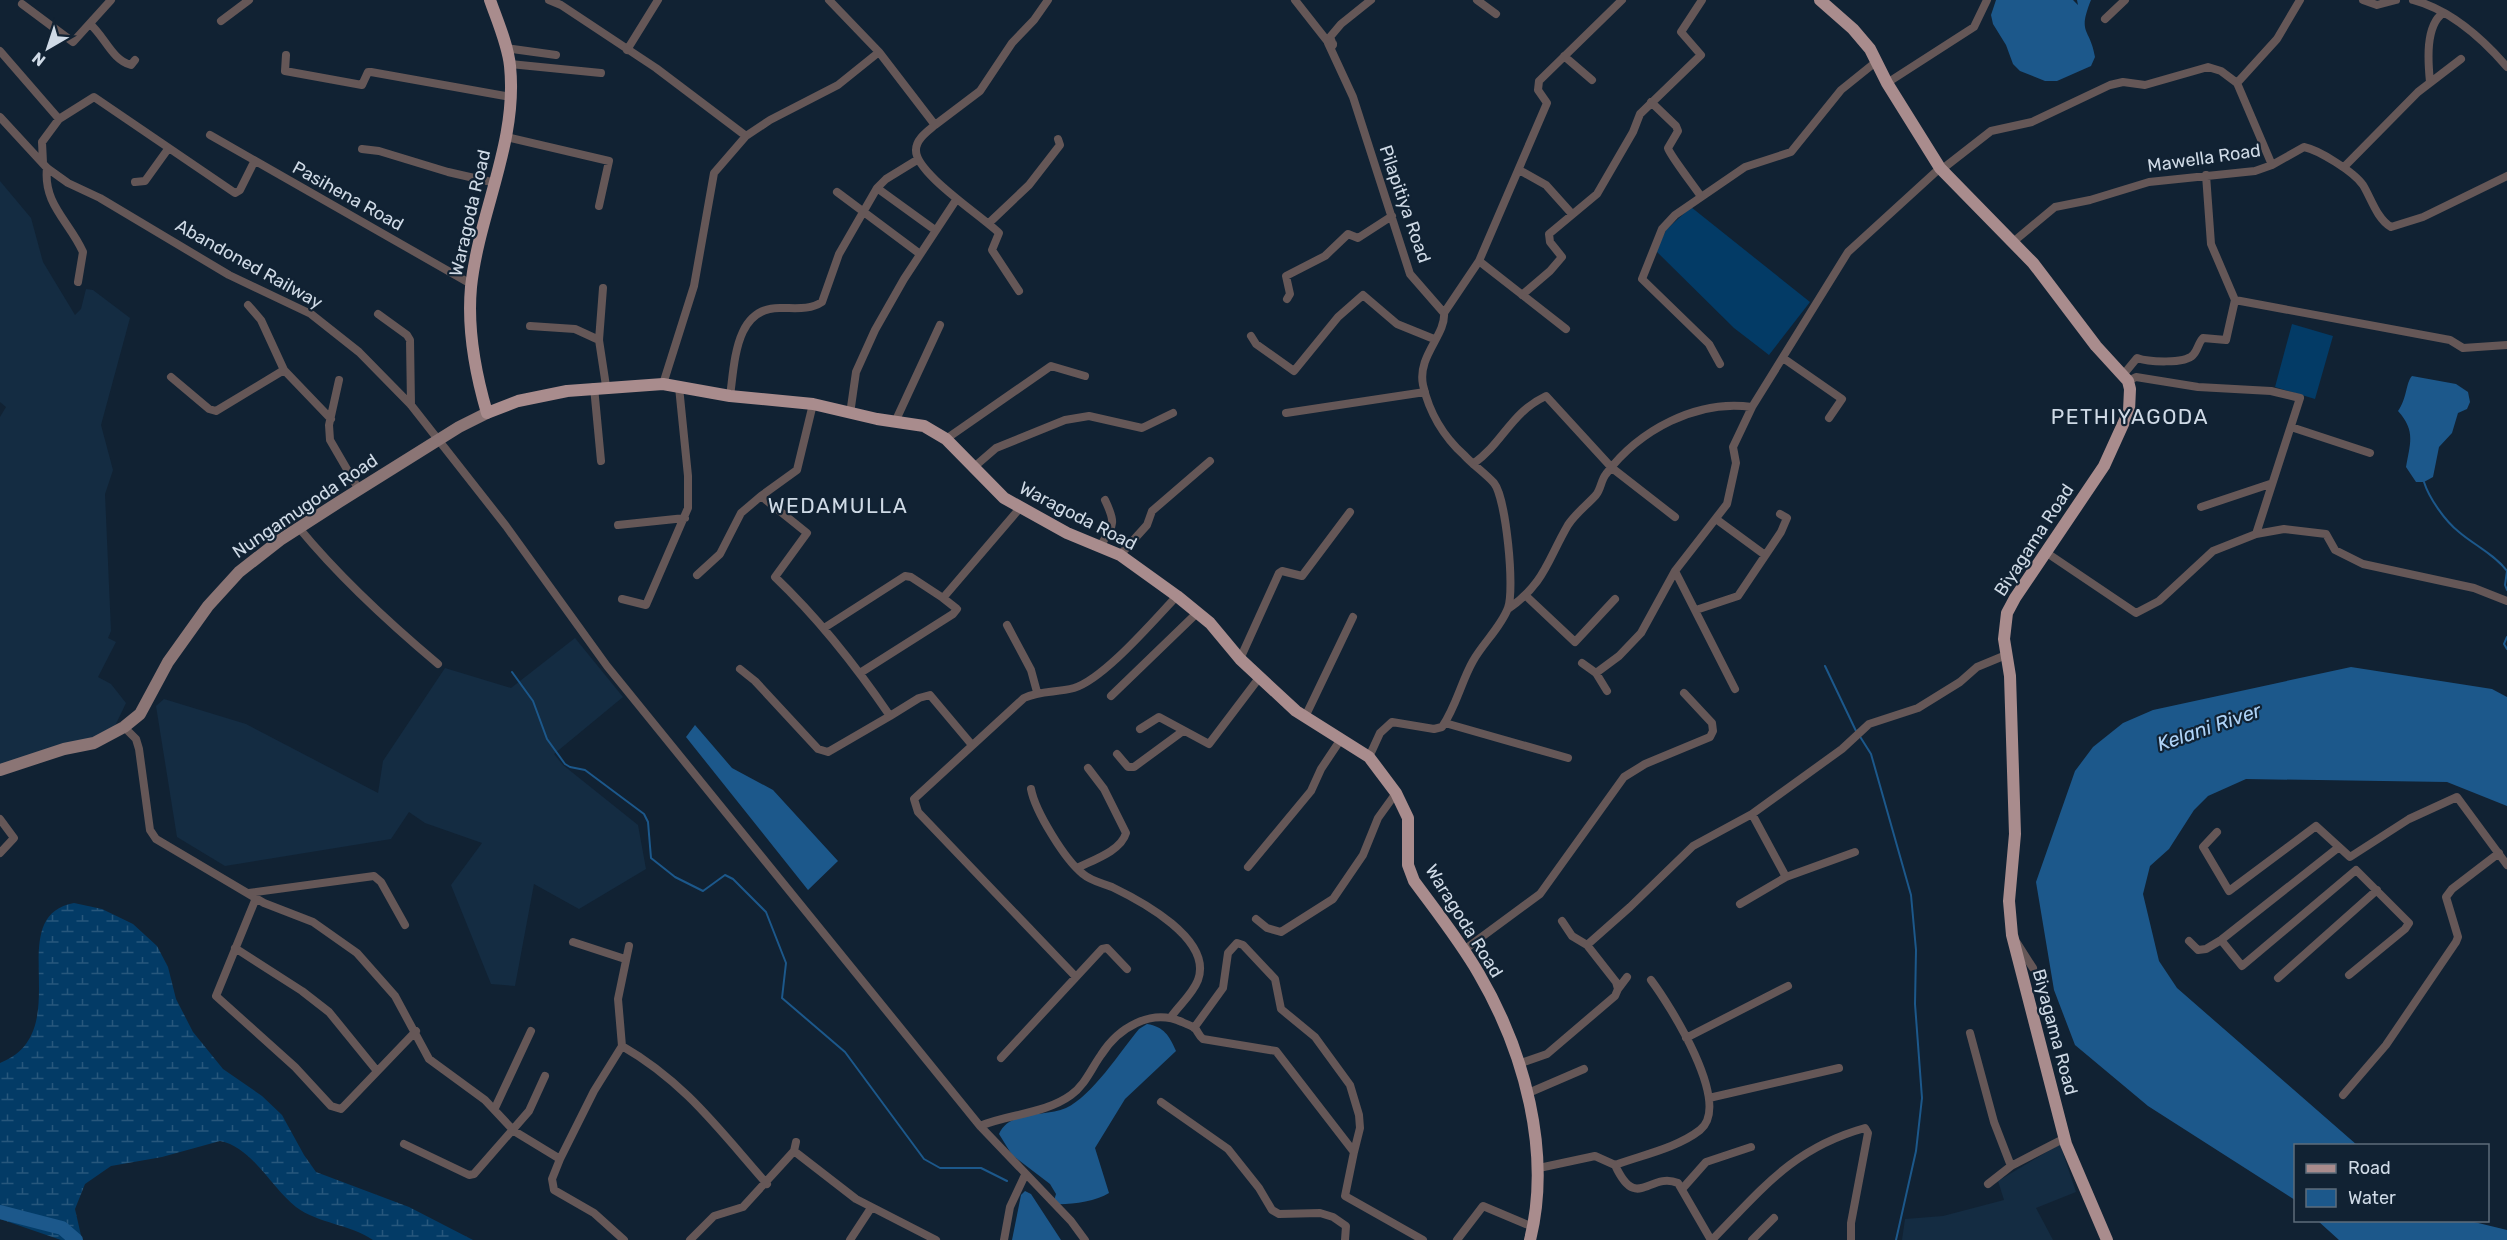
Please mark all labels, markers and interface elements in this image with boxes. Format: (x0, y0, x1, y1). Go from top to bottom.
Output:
north arrow (18, 18, 78, 78)
text: N (28, 48, 49, 70)
street label: Mawella Road (2146, 139, 2262, 177)
street label: Pilapitiya Road (1375, 142, 1435, 266)
street label: Waragoda Road (445, 147, 495, 279)
street label: Pasihena Road (289, 156, 407, 236)
street label: Abandoned Railway (171, 214, 327, 314)
district label: PETHIYAGODA (2051, 404, 2209, 429)
street label: Nungamugoda Road (228, 449, 382, 563)
street label: Waragoda Road (1015, 477, 1141, 555)
street label: Biyagama Road (1989, 480, 2079, 600)
district label: WEDAMULLA (768, 493, 908, 518)
water label: Kelani River (2154, 698, 2265, 756)
street label: Waragoda Road (1420, 860, 1508, 982)
street label: Biyagama Road (2028, 967, 2082, 1097)
legend (2294, 1144, 2489, 1222)
text: Road (2348, 1157, 2391, 1179)
text: Water (2348, 1187, 2396, 1209)

